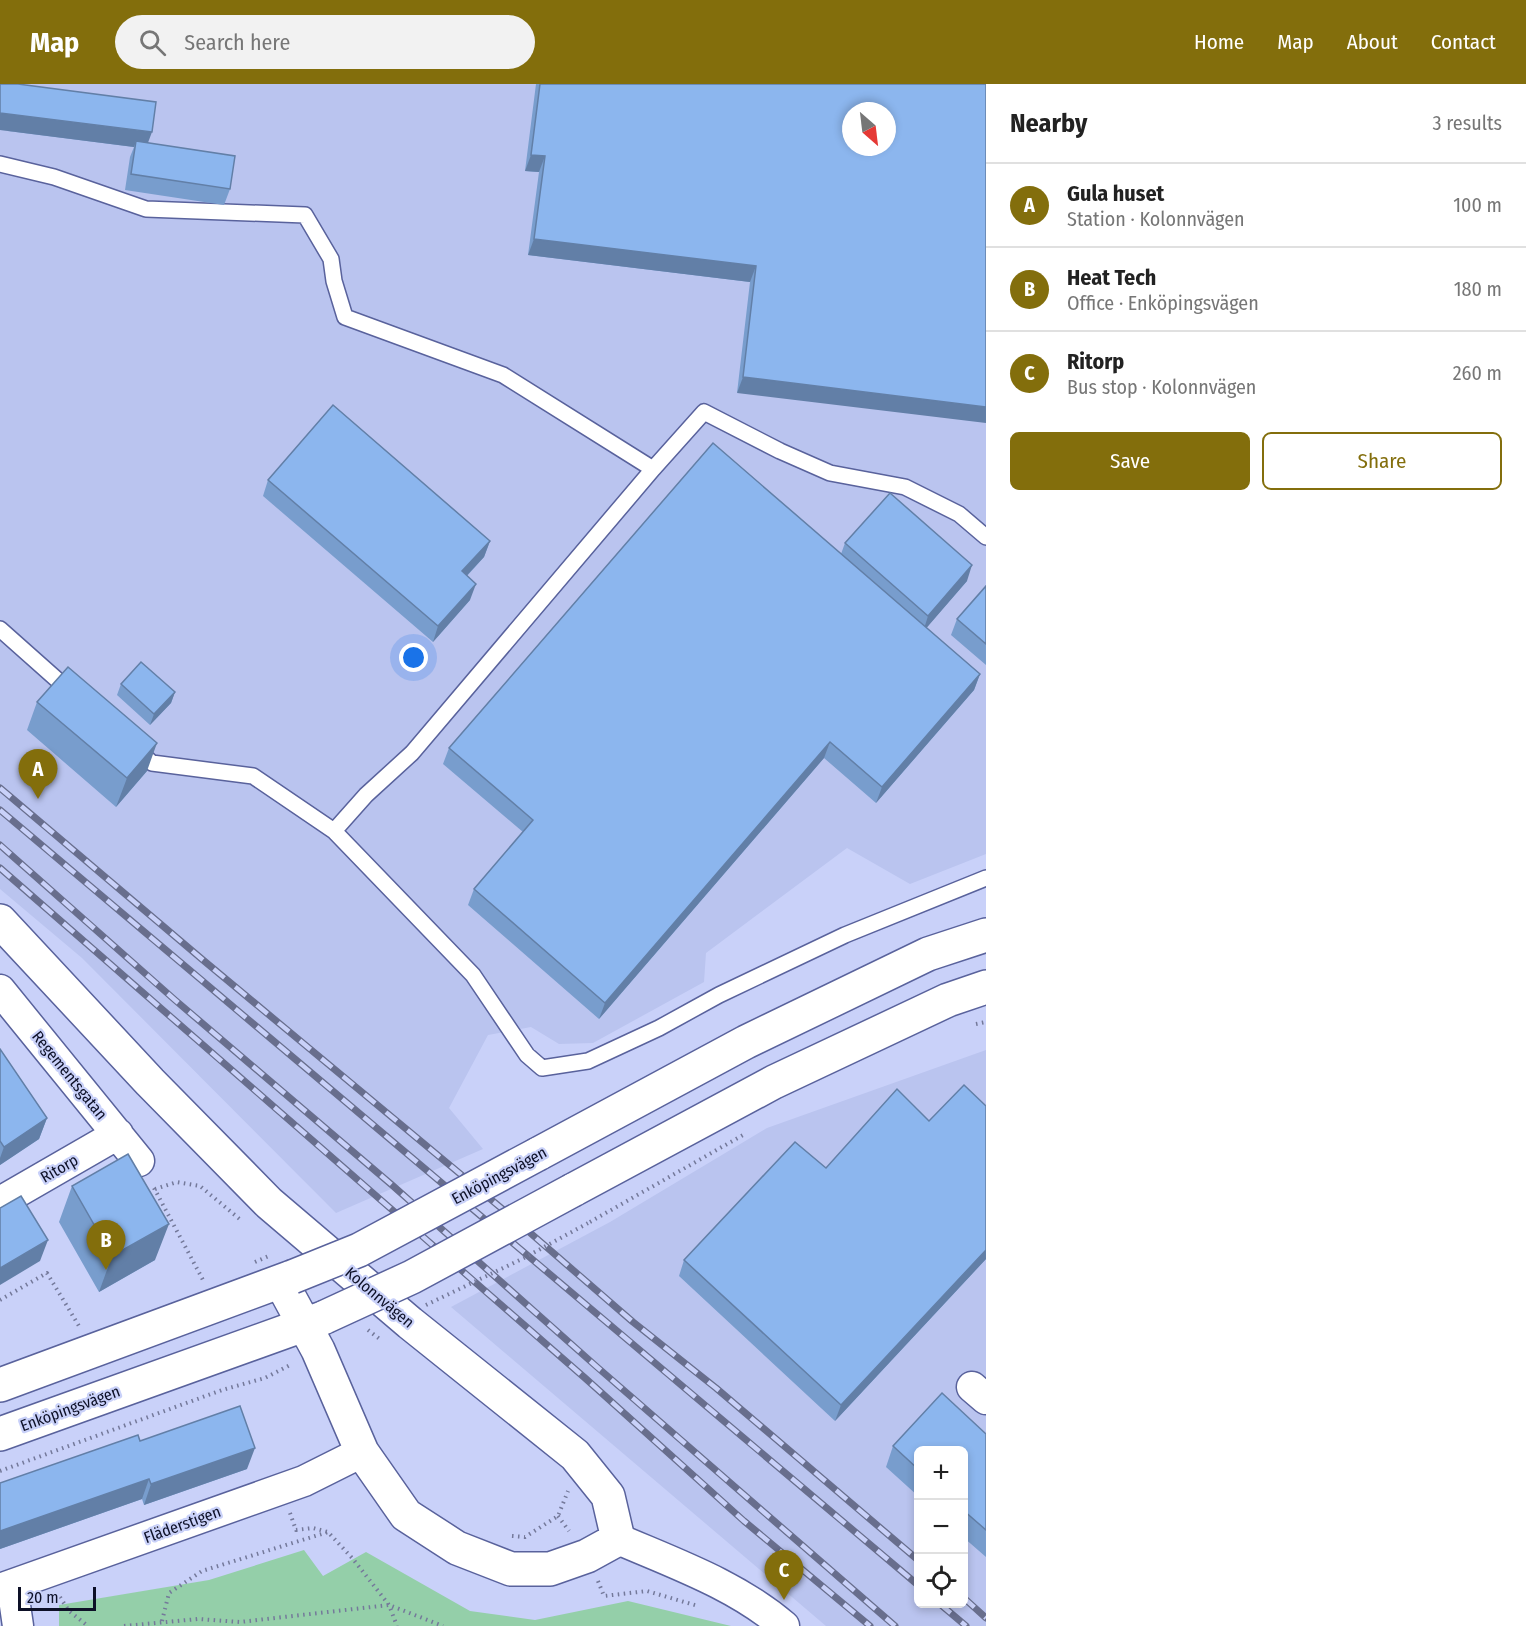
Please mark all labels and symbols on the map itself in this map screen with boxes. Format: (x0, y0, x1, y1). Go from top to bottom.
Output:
north arrow (842, 102, 896, 156)
your location (399, 643, 428, 672)
pin: A (18, 750, 57, 799)
street label: Regementsgatan (28, 1027, 111, 1124)
street label: Enköpingsvägen (449, 1142, 550, 1208)
street label: Ritorp (37, 1150, 81, 1187)
pin: B (86, 1220, 126, 1270)
street label: Kolonnvägen (341, 1263, 418, 1332)
street label: Enköpingsvägen (18, 1382, 123, 1435)
street label: Fläderstigen (141, 1502, 223, 1547)
pin: C (764, 1550, 804, 1600)
scale bar (18, 1584, 96, 1612)

